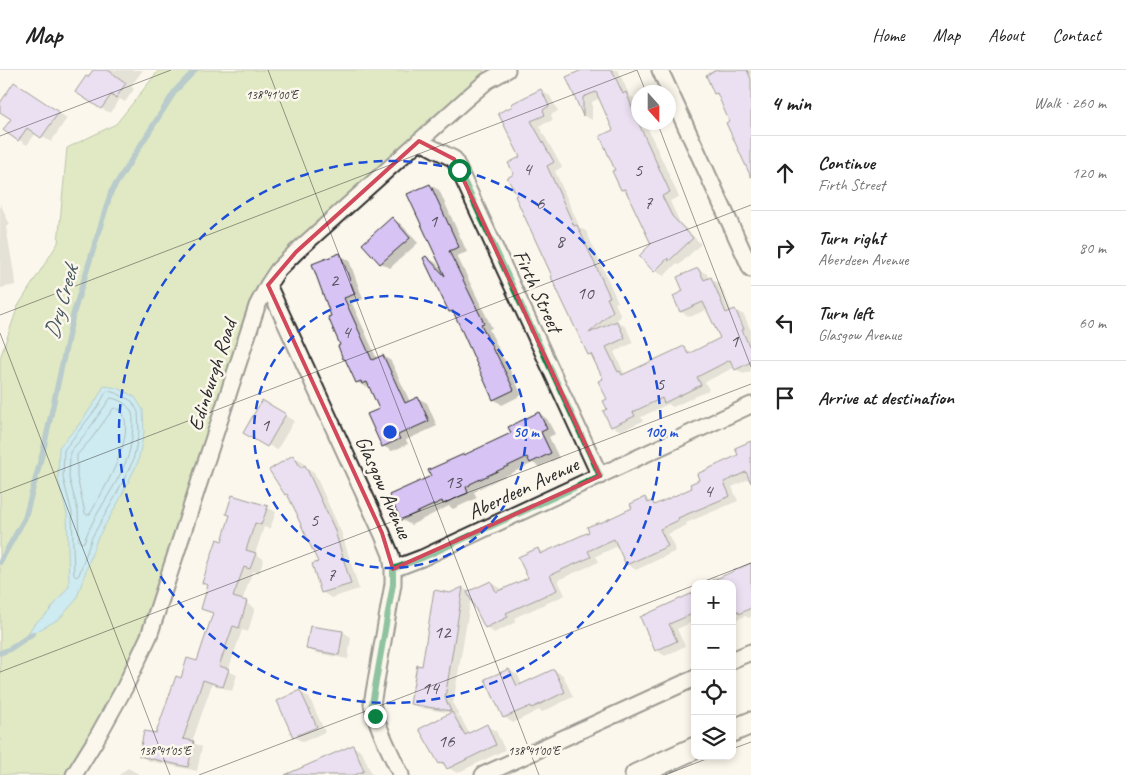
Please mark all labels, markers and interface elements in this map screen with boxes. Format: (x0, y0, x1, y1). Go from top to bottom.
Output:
text: Map (25, 20, 62, 50)
text: Home (872, 24, 905, 46)
text: Map (933, 24, 960, 46)
text: About (988, 24, 1024, 46)
text: Contact (1052, 24, 1101, 46)
north arrow (631, 85, 676, 130)
text: 138°41'00"E (246, 87, 300, 103)
text: 4 min (771, 90, 811, 116)
text: Walk · 260 m (1034, 93, 1106, 113)
text: Continue (818, 151, 875, 175)
house number: 4 (523, 157, 534, 181)
house number: 5 (634, 158, 644, 182)
route start (448, 159, 471, 182)
icon: ahead (771, 159, 799, 187)
text: 120 m (1072, 163, 1106, 183)
text: Firth Street (818, 175, 885, 195)
house number: 6 (536, 191, 546, 215)
house number: 7 (644, 191, 654, 215)
house number: 1 (429, 209, 439, 233)
text: Turn right (818, 226, 885, 250)
house number: 8 (556, 229, 567, 253)
icon: right (771, 234, 799, 262)
text: 80 m (1079, 238, 1106, 258)
street label: Firth Street (508, 246, 570, 339)
text: Aberdeen Avenue (818, 250, 909, 270)
water label: Dry Creek (37, 259, 86, 342)
house number: 2 (330, 268, 340, 292)
house number: 10 (576, 281, 595, 305)
text: Turn left (818, 301, 873, 325)
icon: left (771, 309, 799, 337)
street label: Edinburgh Road (182, 313, 243, 434)
text: 60 m (1079, 313, 1106, 333)
house number: 4 (342, 320, 353, 344)
text: Glasgow Avenue (818, 325, 901, 345)
house number: 1 (730, 329, 740, 353)
house number: 5 (656, 372, 666, 396)
icon: arrive (771, 384, 799, 412)
text: Arrive at destination (818, 386, 954, 410)
house number: 1 (261, 413, 271, 437)
centre of rings (381, 423, 399, 441)
text: 50 m (513, 423, 540, 442)
text: 100 m (645, 423, 679, 442)
street label: Glasgow Avenue (350, 432, 419, 543)
street label: Aberdeen Avenue (464, 451, 583, 525)
house number: 13 (444, 470, 463, 494)
house number: 4 (704, 479, 715, 503)
house number: 5 (310, 508, 320, 532)
house number: 7 (327, 563, 337, 587)
map controls (691, 580, 736, 760)
button: + (691, 580, 736, 625)
house number: 12 (433, 620, 452, 644)
button: − (691, 625, 736, 670)
button: locate (691, 670, 736, 715)
house number: 14 (421, 676, 441, 700)
route end (364, 705, 387, 728)
button: layers (691, 715, 736, 760)
house number: 16 (437, 729, 456, 753)
text: 138°41'05"E (139, 743, 193, 759)
text: 138°41'00"E (508, 743, 562, 759)

